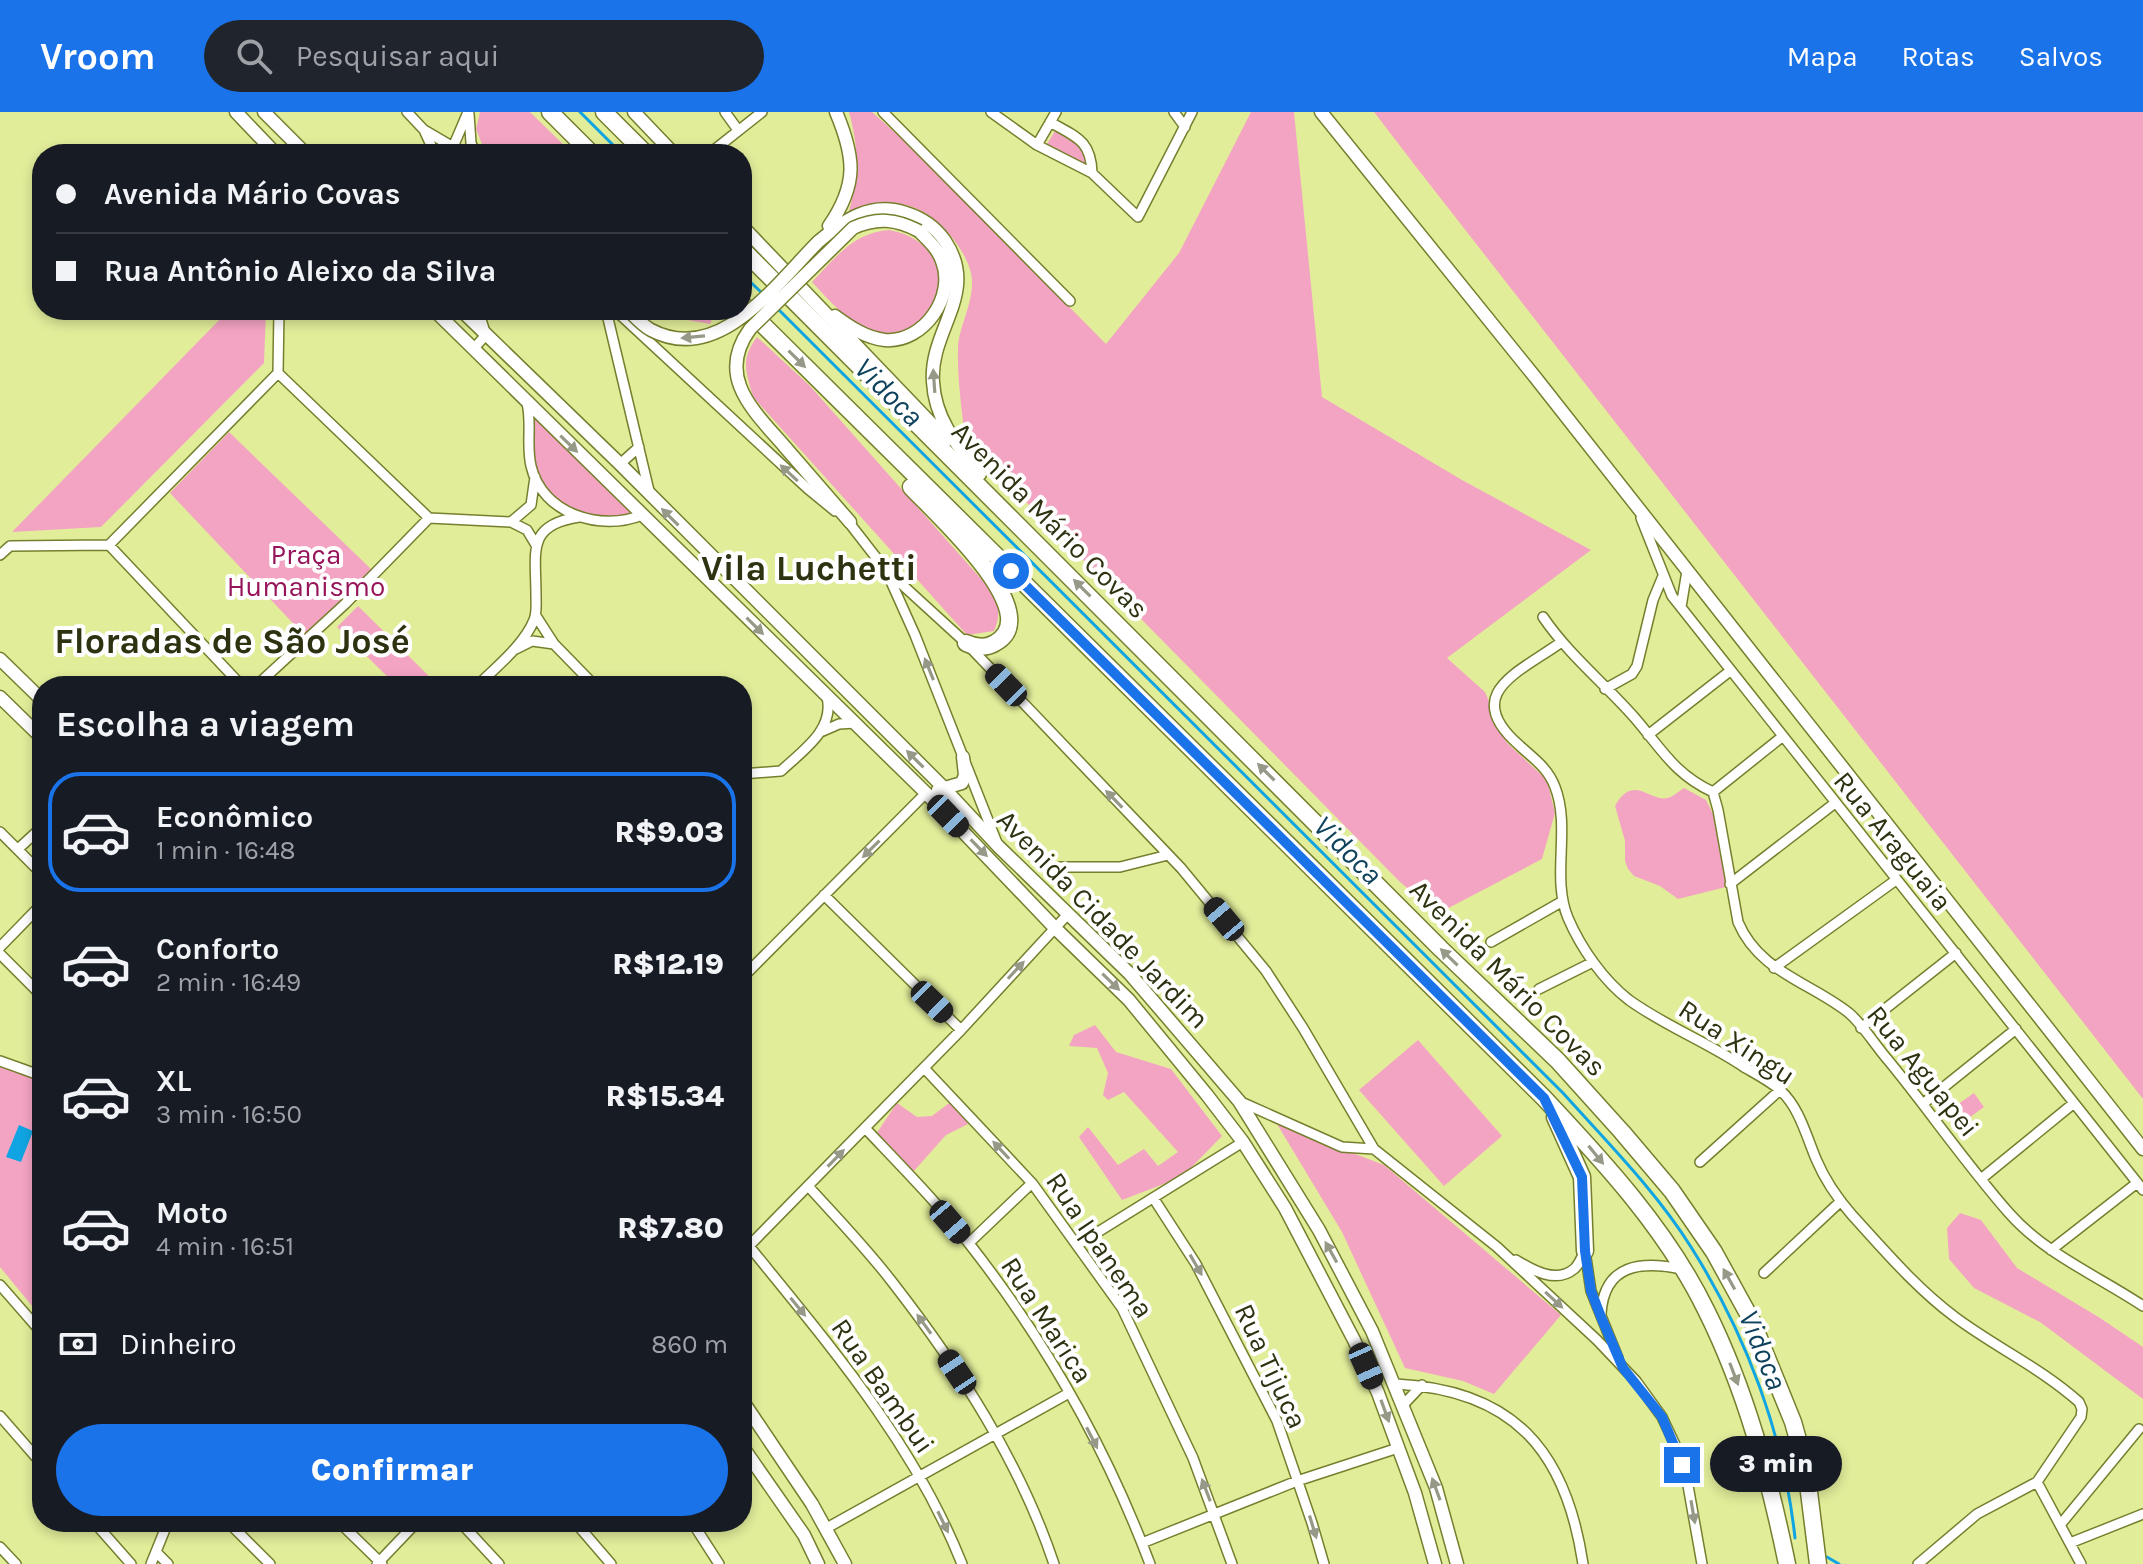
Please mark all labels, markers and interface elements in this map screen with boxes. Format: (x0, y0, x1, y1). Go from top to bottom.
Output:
search box (204, 20, 764, 92)
text: Vroom (40, 34, 156, 79)
icon: search (232, 34, 276, 78)
text: Pesquisar aqui (296, 38, 500, 74)
text: Mapa (1787, 40, 1858, 73)
text: Rotas (1902, 40, 1975, 73)
text: Salvos (2019, 40, 2103, 73)
text: Avenida Mário Covas (104, 176, 401, 212)
text: Rua Antônio Aleixo da Silva (104, 253, 496, 289)
one-way arrow (680, 331, 705, 344)
one-way arrow (787, 349, 806, 368)
water label: Vidoca (847, 350, 931, 434)
one-way arrow (927, 368, 940, 393)
street label: Avenida Mário Covas (945, 415, 1155, 625)
one-way arrow (559, 434, 578, 452)
one-way arrow (780, 464, 799, 482)
one-way arrow (661, 508, 680, 527)
park label: Praça Humanismo (227, 538, 385, 603)
district label: Vila Luchetti (701, 547, 917, 589)
route start (993, 553, 1029, 589)
one-way arrow (1073, 579, 1092, 598)
one-way arrow (745, 616, 764, 635)
district label: Floradas de São José (54, 620, 410, 662)
one-way arrow (922, 657, 935, 681)
car (981, 659, 1031, 711)
text: Escolha a viagem (56, 703, 355, 745)
one-way arrow (906, 750, 925, 769)
one-way arrow (1257, 764, 1276, 782)
street label: Rua Araguaia (1827, 765, 1959, 917)
car (923, 790, 973, 842)
one-way arrow (1106, 790, 1124, 809)
icon: car (60, 796, 132, 868)
text: Econômico (156, 799, 313, 835)
street label: Avenida Cidade Jardim (990, 803, 1216, 1035)
water label: Vidoca (1306, 808, 1390, 892)
text: R$9.03 (614, 814, 724, 850)
text: 1 min · 16:48 (156, 835, 296, 866)
one-way arrow (969, 838, 988, 857)
one-way arrow (862, 839, 881, 857)
street label: Avenida Mário Covas (1403, 873, 1613, 1083)
car (1199, 893, 1249, 945)
icon: car (60, 928, 132, 1000)
text: Conforto (156, 931, 279, 967)
text: R$12.19 (612, 946, 724, 982)
one-way arrow (1440, 948, 1459, 966)
one-way arrow (1006, 961, 1024, 980)
text: 2 min · 16:49 (156, 967, 301, 998)
one-way arrow (1101, 972, 1120, 991)
car (906, 977, 958, 1027)
street label: Rua Xingu (1673, 992, 1801, 1092)
street label: Rua Aguapei (1860, 999, 1986, 1143)
icon: car (60, 1060, 132, 1132)
text: XL (156, 1063, 191, 1099)
text: R$15.34 (605, 1078, 724, 1114)
text: 3 min · 16:50 (156, 1099, 302, 1130)
one-way arrow (993, 1141, 1011, 1160)
one-way arrow (1587, 1145, 1604, 1165)
one-way arrow (826, 1149, 845, 1168)
street label: Rua Ipanema (1039, 1166, 1161, 1324)
icon: car (60, 1192, 132, 1264)
text: Moto (156, 1195, 228, 1231)
car (925, 1196, 975, 1248)
text: R$7.80 (617, 1210, 724, 1246)
text: 4 min · 16:51 (156, 1231, 294, 1262)
one-way arrow (1324, 1240, 1337, 1263)
street label: Rua Marica (994, 1251, 1100, 1389)
one-way arrow (1189, 1254, 1203, 1276)
one-way arrow (1722, 1267, 1735, 1290)
one-way arrow (1544, 1291, 1563, 1309)
one-way arrow (790, 1296, 807, 1317)
street label: Rua Tijuca (1228, 1298, 1314, 1434)
water label: Vidoca (1731, 1305, 1795, 1395)
street label: Rua Bambui (824, 1312, 942, 1460)
one-way arrow (917, 1314, 932, 1335)
icon: cash (56, 1322, 100, 1366)
text: Dinheiro (120, 1326, 237, 1362)
text: 860 m (651, 1329, 728, 1360)
car (1345, 1339, 1387, 1393)
car (934, 1345, 980, 1399)
one-way arrow (1728, 1362, 1741, 1386)
one-way arrow (1379, 1399, 1392, 1423)
button: Confirmar (56, 1424, 728, 1516)
one-way arrow (1085, 1426, 1099, 1449)
callout: 3 min (1710, 1437, 1842, 1493)
route end (1664, 1447, 1700, 1483)
text: 3 min (1738, 1448, 1814, 1479)
one-way arrow (1430, 1477, 1442, 1501)
one-way arrow (1199, 1478, 1212, 1502)
one-way arrow (1687, 1500, 1699, 1525)
one-way arrow (936, 1510, 949, 1533)
one-way arrow (1307, 1515, 1320, 1539)

